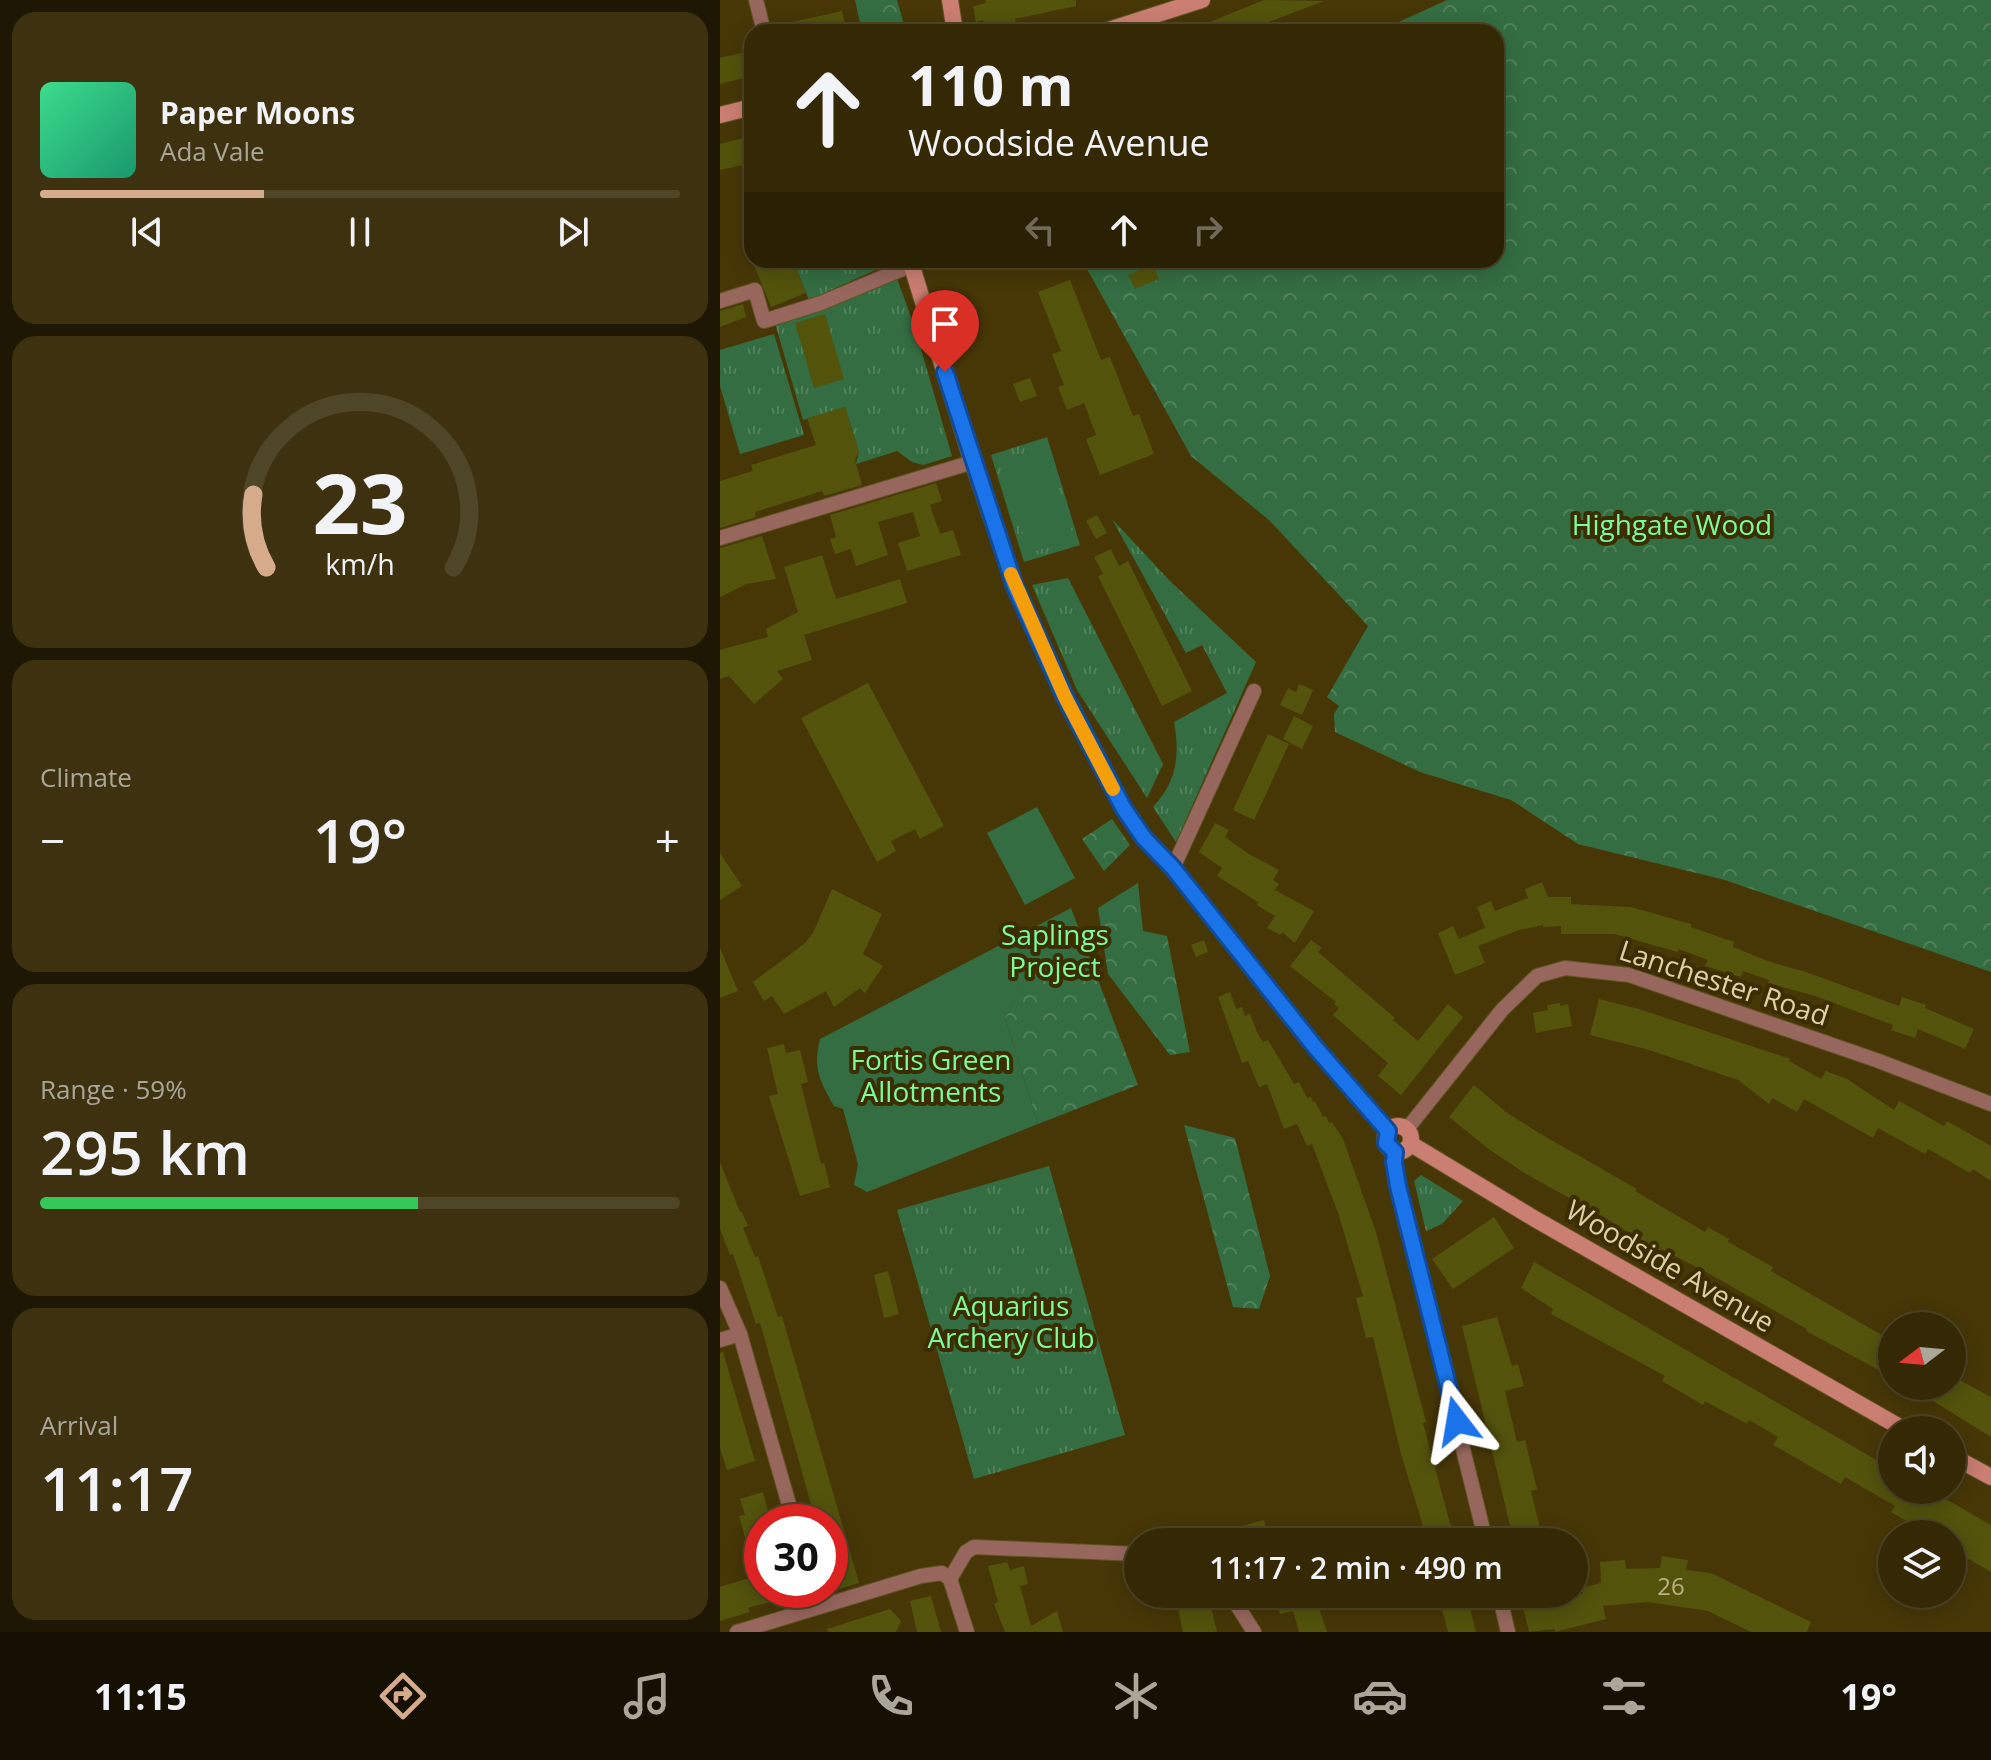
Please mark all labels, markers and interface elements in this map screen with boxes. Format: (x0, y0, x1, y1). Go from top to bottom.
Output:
text: 110 m (908, 46, 1074, 122)
icon: ahead (776, 56, 880, 160)
text: Paper Moons (160, 92, 355, 133)
text: Woodside Avenue (908, 118, 1210, 167)
text: Ada Vale (160, 133, 265, 169)
icon: left (1018, 208, 1062, 252)
icon: ahead (1102, 208, 1146, 252)
icon: right (1186, 208, 1230, 252)
icon: previous (125, 210, 169, 254)
icon: pause (338, 210, 382, 254)
icon: next (551, 210, 595, 254)
pin (911, 290, 979, 372)
icon: arrive (923, 302, 967, 346)
text: 23 (312, 445, 408, 558)
park label: Highgate Wood (1572, 505, 1772, 543)
text: km/h (325, 544, 395, 583)
text: Climate (40, 759, 132, 795)
text: 19° (313, 799, 407, 881)
text: − (40, 810, 65, 870)
text: + (655, 810, 680, 870)
park label: Saplings Project (1001, 915, 1109, 985)
street label: Lanchester Road (1615, 930, 1834, 1034)
park label: Fortis Green Allotments (851, 1040, 1011, 1110)
text: Range · 59% (40, 1071, 187, 1107)
text: 295 km (40, 1111, 250, 1193)
street label: Woodside Avenue (1559, 1190, 1782, 1340)
park label: Aquarius Archery Club (927, 1286, 1095, 1356)
north arrow (1878, 1312, 1966, 1400)
map controls (1878, 1312, 1966, 1608)
position arrow (1415, 1379, 1499, 1463)
text: Arrival (40, 1407, 118, 1443)
button: sound (1878, 1416, 1966, 1504)
text: 11:17 (40, 1447, 194, 1529)
speed limit sign: 30 (744, 1504, 848, 1608)
button: layers (1878, 1520, 1966, 1608)
text: 11:17 · 2 min · 490 m (1209, 1547, 1503, 1588)
house number: 26 (1657, 1569, 1685, 1602)
icon: directions (375, 1668, 431, 1724)
icon: music (619, 1668, 675, 1724)
icon: phone (863, 1668, 919, 1724)
icon: climate (1108, 1668, 1164, 1724)
icon: car (1352, 1668, 1408, 1724)
icon: filters (1596, 1668, 1652, 1724)
text: 11:15 (94, 1672, 187, 1721)
text: 19° (1840, 1672, 1897, 1721)

